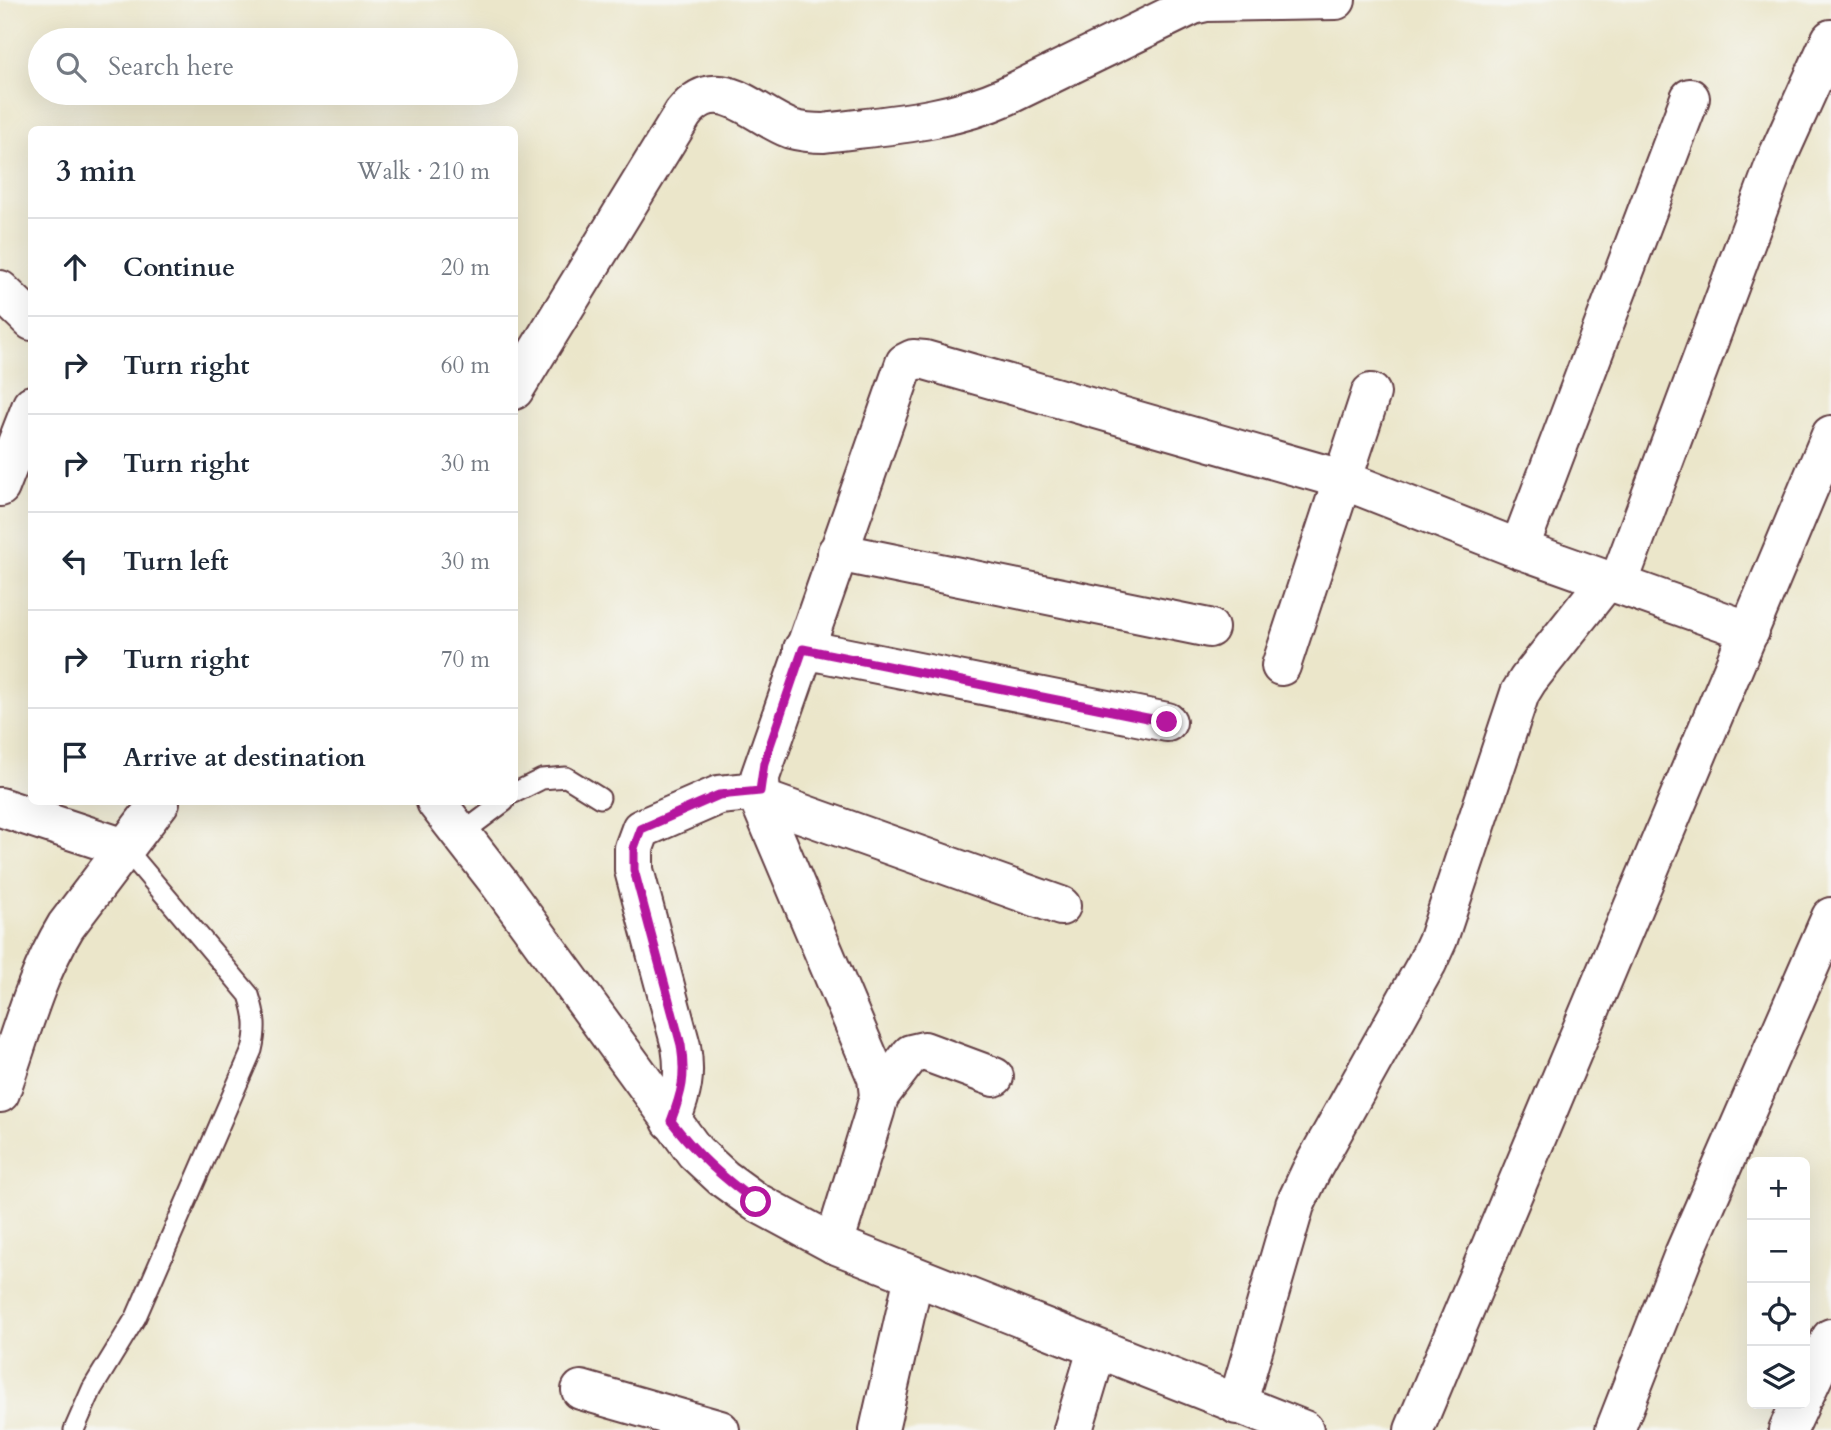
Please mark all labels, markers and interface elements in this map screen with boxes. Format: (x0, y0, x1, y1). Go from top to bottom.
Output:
search box (28, 28, 518, 105)
icon: search (52, 48, 90, 86)
text: Search here (108, 49, 234, 84)
text: 3 min (56, 151, 136, 192)
text: Walk · 210 m (357, 156, 490, 187)
icon: ahead (56, 248, 94, 286)
text: Continue (123, 250, 235, 285)
text: 20 m (441, 252, 490, 283)
icon: right (56, 346, 94, 384)
text: Turn right (123, 348, 250, 383)
text: 60 m (441, 350, 490, 381)
icon: right (56, 444, 94, 482)
text: Turn right (123, 446, 250, 481)
text: 30 m (441, 448, 490, 479)
icon: left (56, 542, 94, 580)
text: Turn left (123, 544, 228, 579)
text: 30 m (441, 546, 490, 577)
icon: right (56, 640, 94, 678)
text: Turn right (123, 642, 250, 677)
text: 70 m (441, 644, 490, 675)
route end (1151, 706, 1182, 737)
icon: arrive (56, 738, 94, 776)
text: Arrive at destination (123, 740, 366, 775)
map controls (1747, 1157, 1810, 1409)
button: + (1747, 1157, 1810, 1220)
route start (740, 1186, 771, 1217)
button: − (1747, 1220, 1810, 1283)
button: locate (1747, 1283, 1810, 1346)
button: layers (1747, 1346, 1810, 1409)

